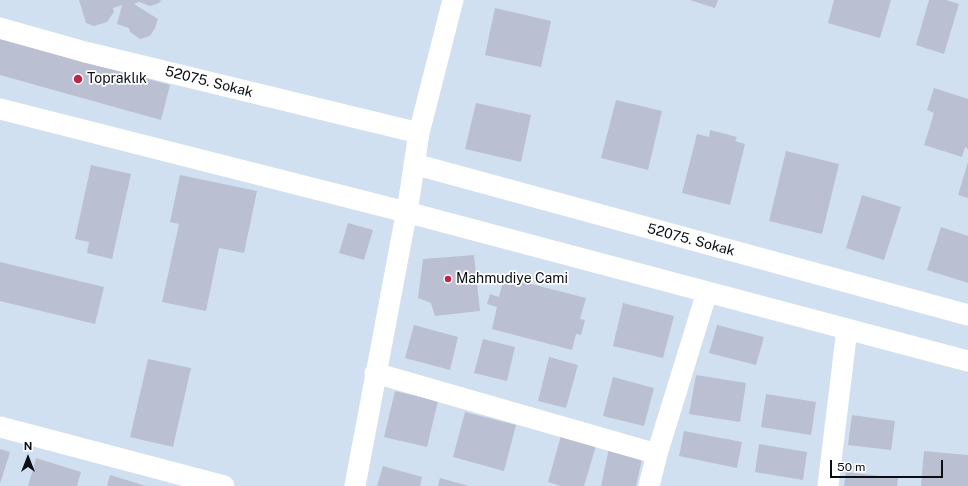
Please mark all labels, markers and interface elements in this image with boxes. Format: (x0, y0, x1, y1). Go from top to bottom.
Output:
street label: 52075. Sokak (163, 63, 255, 101)
place label: Topraklık (87, 71, 147, 87)
marker: Topraklık (72, 73, 84, 85)
street label: 52075. Sokak (645, 220, 737, 260)
place label: Mahmudiye Cami (456, 271, 568, 287)
marker: Mahmudiye Cami (443, 274, 453, 284)
north arrow (8, 438, 48, 478)
text: N (24, 440, 32, 452)
scale bar (832, 452, 945, 478)
text: 50 m (837, 460, 865, 474)

